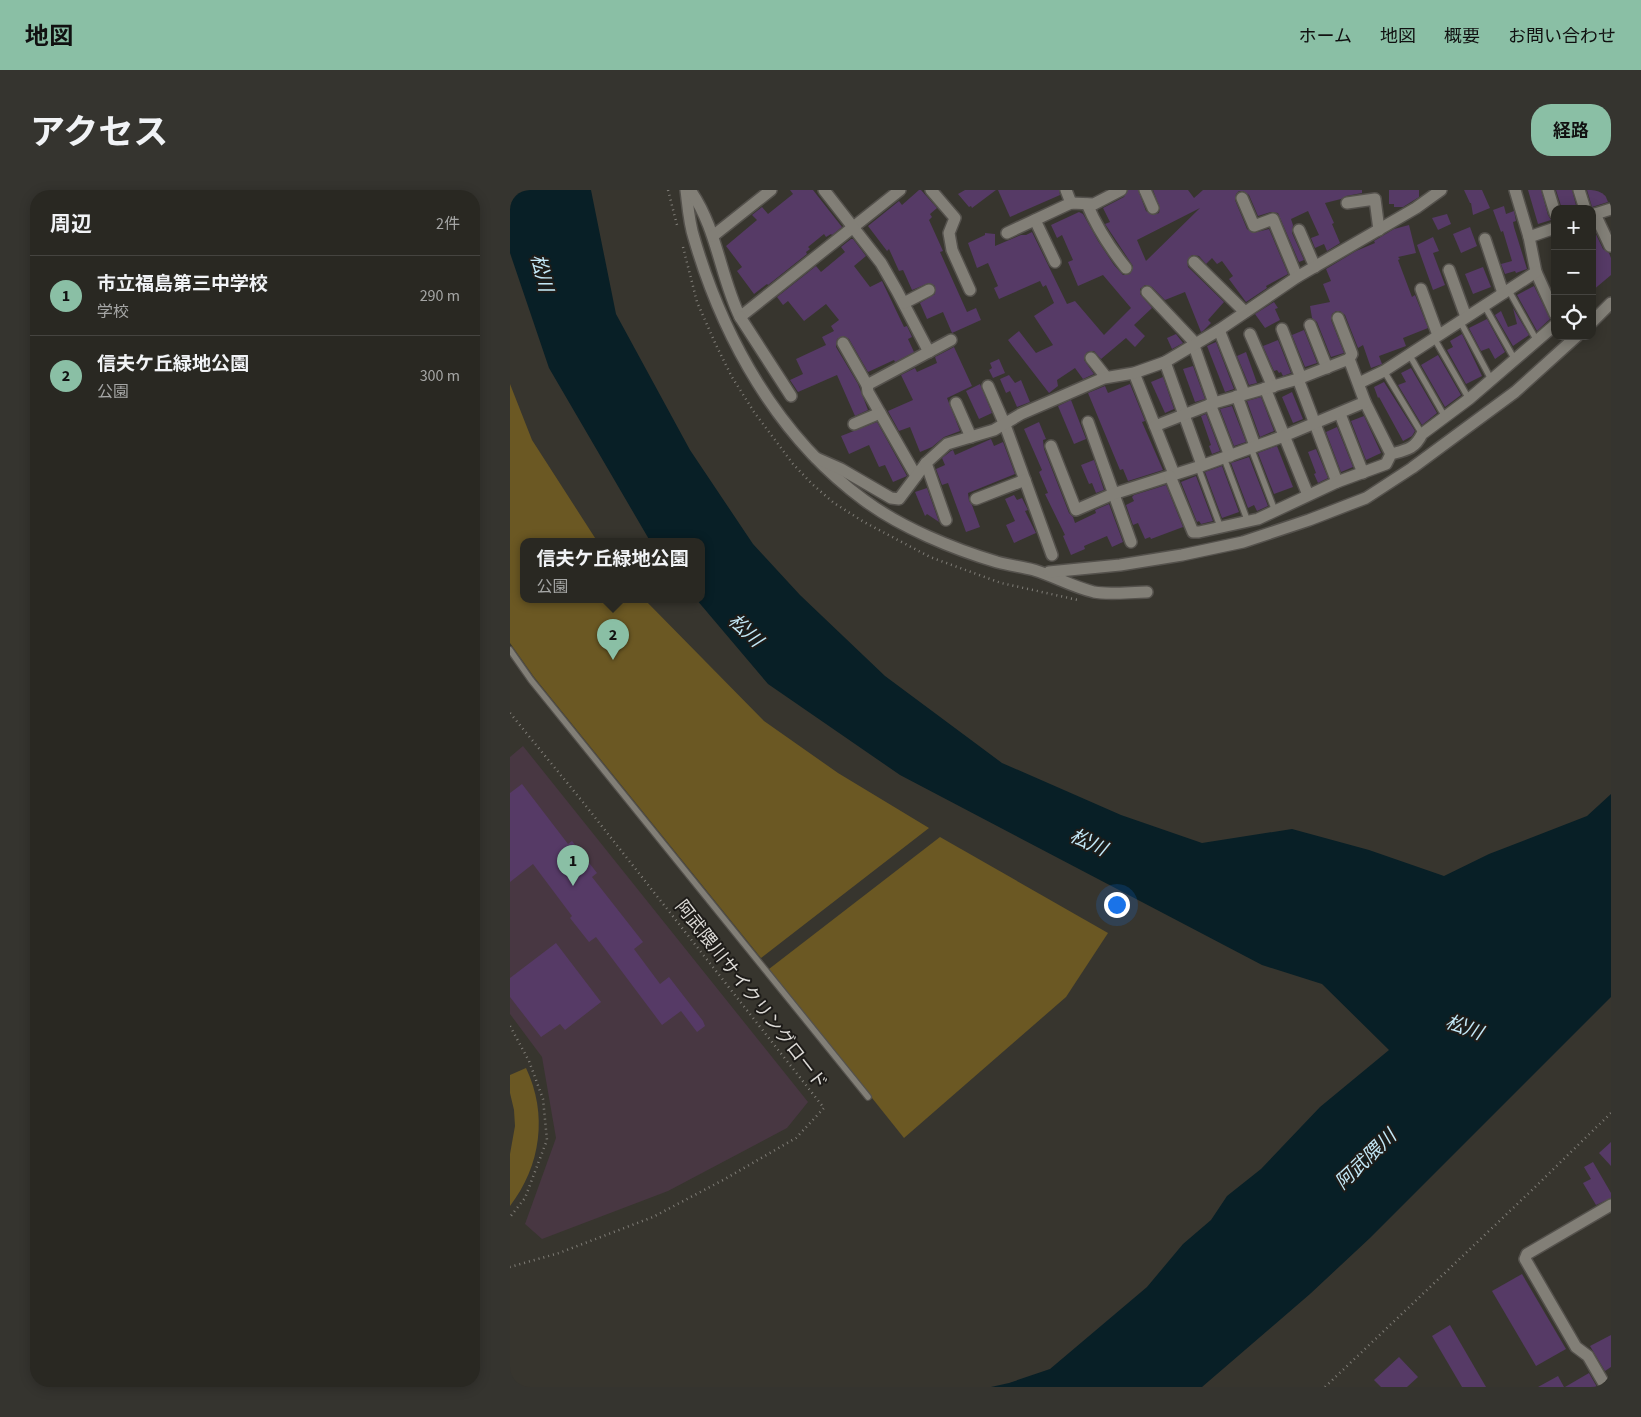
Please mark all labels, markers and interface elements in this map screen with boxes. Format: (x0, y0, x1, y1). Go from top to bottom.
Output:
text: 地図 (25, 19, 73, 54)
text: ホーム (1299, 24, 1352, 49)
text: 地図 (1380, 24, 1416, 49)
text: 概要 (1444, 24, 1480, 49)
text: お問い合わせ (1508, 24, 1616, 49)
button: 経路 (1531, 104, 1611, 156)
text: アクセス (30, 108, 168, 158)
map controls (1551, 205, 1596, 340)
button: + (1551, 205, 1596, 250)
text: 周辺 (50, 209, 92, 239)
text: 2件 (436, 213, 460, 235)
button: − (1551, 250, 1596, 295)
water label: 松川 (523, 251, 559, 297)
text: 市立福島第三中学校 (97, 271, 268, 298)
text: 1 (62, 285, 70, 307)
text: 290 m (420, 285, 460, 307)
button: locate (1551, 295, 1596, 340)
text: 学校 (97, 301, 129, 323)
text: 信夫ケ丘緑地公園 (97, 351, 249, 378)
text: 2 (62, 365, 70, 387)
text: 300 m (420, 365, 460, 387)
text: 公園 (97, 381, 129, 403)
popup (520, 538, 705, 603)
text: 信夫ケ丘緑地公園 (536, 546, 689, 573)
text: 公園 (536, 576, 569, 598)
water label: 松川 (722, 608, 770, 655)
pin: 2 (597, 619, 629, 660)
water label: 松川 (1065, 823, 1113, 864)
pin: 1 (557, 845, 589, 886)
your location (1104, 892, 1130, 918)
street label: 阿武隈川サイクリングロード (669, 895, 833, 1095)
water label: 松川 (1442, 1009, 1488, 1048)
water label: 阿武隈川 (1329, 1123, 1404, 1196)

